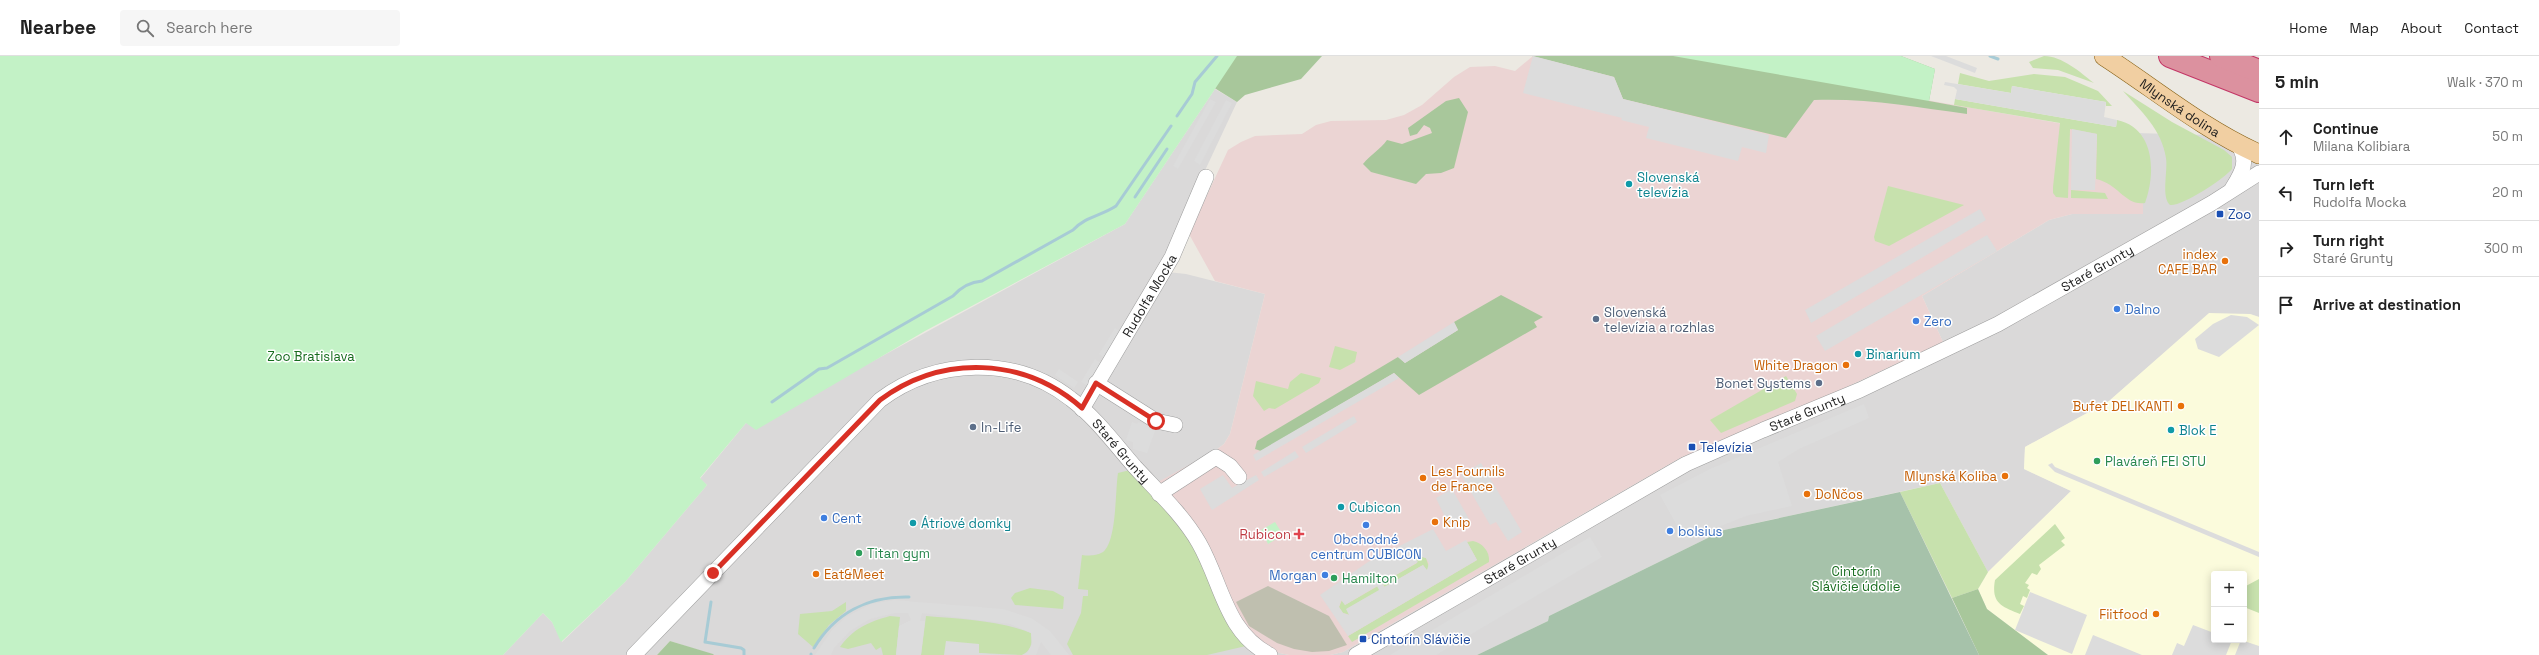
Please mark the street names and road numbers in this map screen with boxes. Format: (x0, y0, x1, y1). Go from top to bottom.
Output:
street label: Mlynská dolina (2137, 75, 2224, 141)
street label: Staré Grunty (2058, 241, 2136, 295)
street label: Rudolfa Mocka (1118, 250, 1181, 340)
street label: Staré Grunty (1767, 389, 1847, 435)
street label: Staré Grunty (1089, 415, 1154, 487)
street label: Staré Grunty (1481, 533, 1559, 588)

